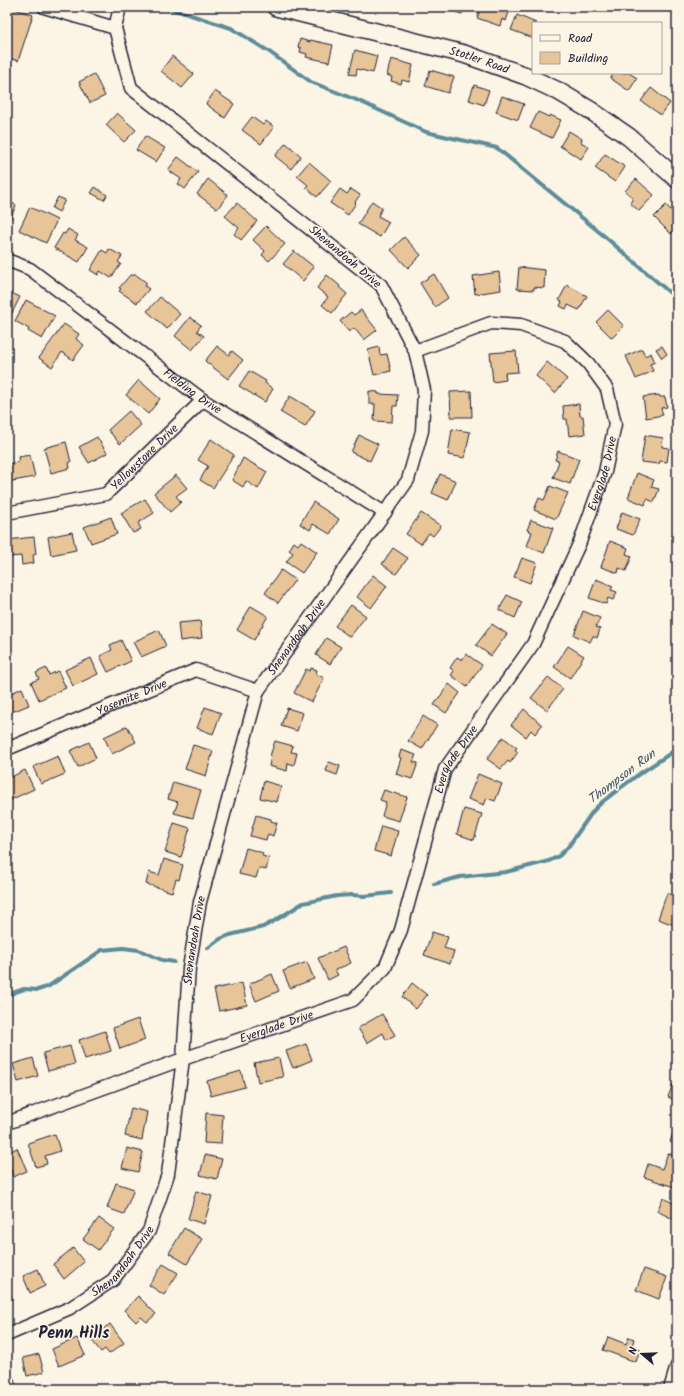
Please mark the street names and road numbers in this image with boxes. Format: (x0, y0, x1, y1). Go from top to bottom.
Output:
street label: Stotler Road (447, 41, 513, 79)
street label: Shenandoah Drive (304, 221, 386, 294)
street label: Fielding Drive (159, 364, 226, 419)
street label: Yellowstone Drive (106, 419, 183, 495)
street label: Everglade Drive (582, 434, 622, 513)
street label: Shenandoah Drive (263, 594, 331, 679)
street label: Yosemite Drive (93, 673, 170, 720)
street label: Everglade Drive (429, 721, 483, 796)
street label: Shenandoah Drive (178, 893, 211, 986)
street label: Everglade Drive (237, 1005, 316, 1048)
street label: Shenandoah Drive (87, 1223, 160, 1302)

